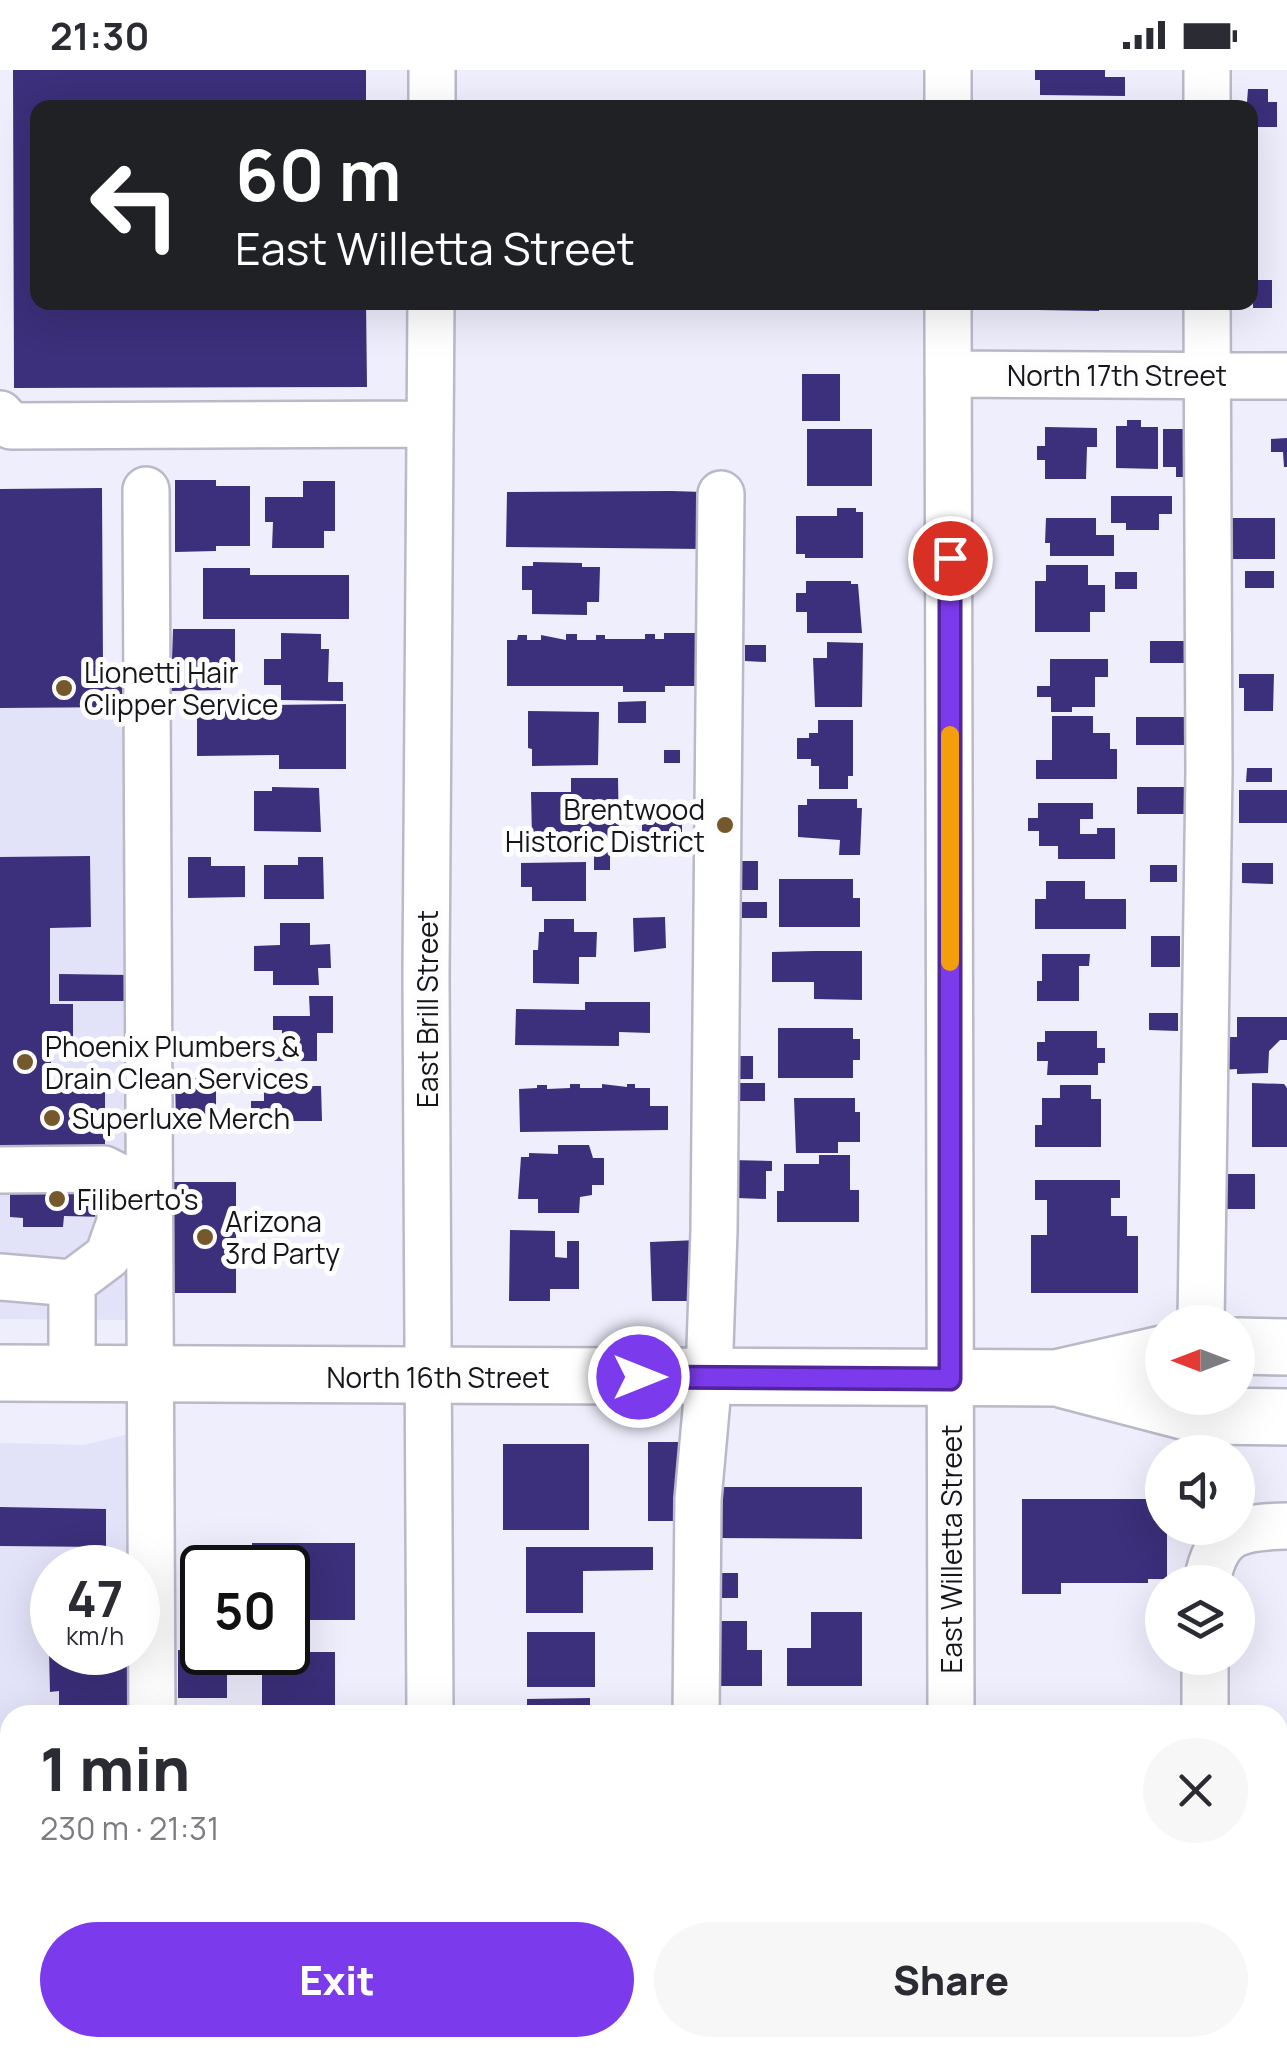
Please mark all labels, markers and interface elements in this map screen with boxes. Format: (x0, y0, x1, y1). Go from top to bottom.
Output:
text: 21:30 (50, 9, 149, 61)
text: 60 m (235, 126, 402, 222)
icon: left (70, 140, 200, 270)
text: East Willetta Street (235, 217, 635, 279)
street label: North 17th Street (1007, 356, 1227, 394)
pin (908, 516, 993, 601)
icon: arrive (923, 531, 978, 586)
place label: Lionetti Hair Clipper Service (84, 653, 278, 723)
marker: Lionetti Hair Clipper Service (53, 677, 75, 699)
place label: Brentwood Historic District (505, 790, 705, 860)
marker: Brentwood Historic District (714, 814, 736, 836)
street label: East Brill Street (408, 910, 446, 1108)
place label: Phoenix Plumbers & Drain Clean Services (45, 1027, 309, 1097)
marker: Phoenix Plumbers & Drain Clean Services (14, 1051, 36, 1073)
place label: Superluxe Merch (72, 1099, 290, 1137)
marker: Superluxe Merch (41, 1107, 63, 1129)
place label: Filiberto's (77, 1180, 199, 1218)
marker: Filiberto's (46, 1188, 68, 1210)
place label: Arizona 3rd Party (225, 1202, 340, 1272)
marker: Arizona 3rd Party (194, 1226, 216, 1248)
north arrow (1145, 1305, 1255, 1415)
map controls (1145, 1305, 1255, 1675)
position arrow (587, 1325, 691, 1429)
street label: North 16th Street (326, 1358, 550, 1396)
street label: East Willetta Street (932, 1425, 970, 1673)
button: sound (1145, 1435, 1255, 1545)
speed limit sign: 50 (180, 1545, 310, 1675)
text: 47 (66, 1564, 124, 1632)
button: layers (1145, 1565, 1255, 1675)
text: km/h (66, 1618, 124, 1653)
text: 1 min (40, 1727, 190, 1809)
button: close (1143, 1738, 1248, 1843)
text: 230 m · 21:31 (40, 1806, 220, 1850)
button: Exit (40, 1922, 634, 2037)
button: Share (654, 1922, 1248, 2037)

